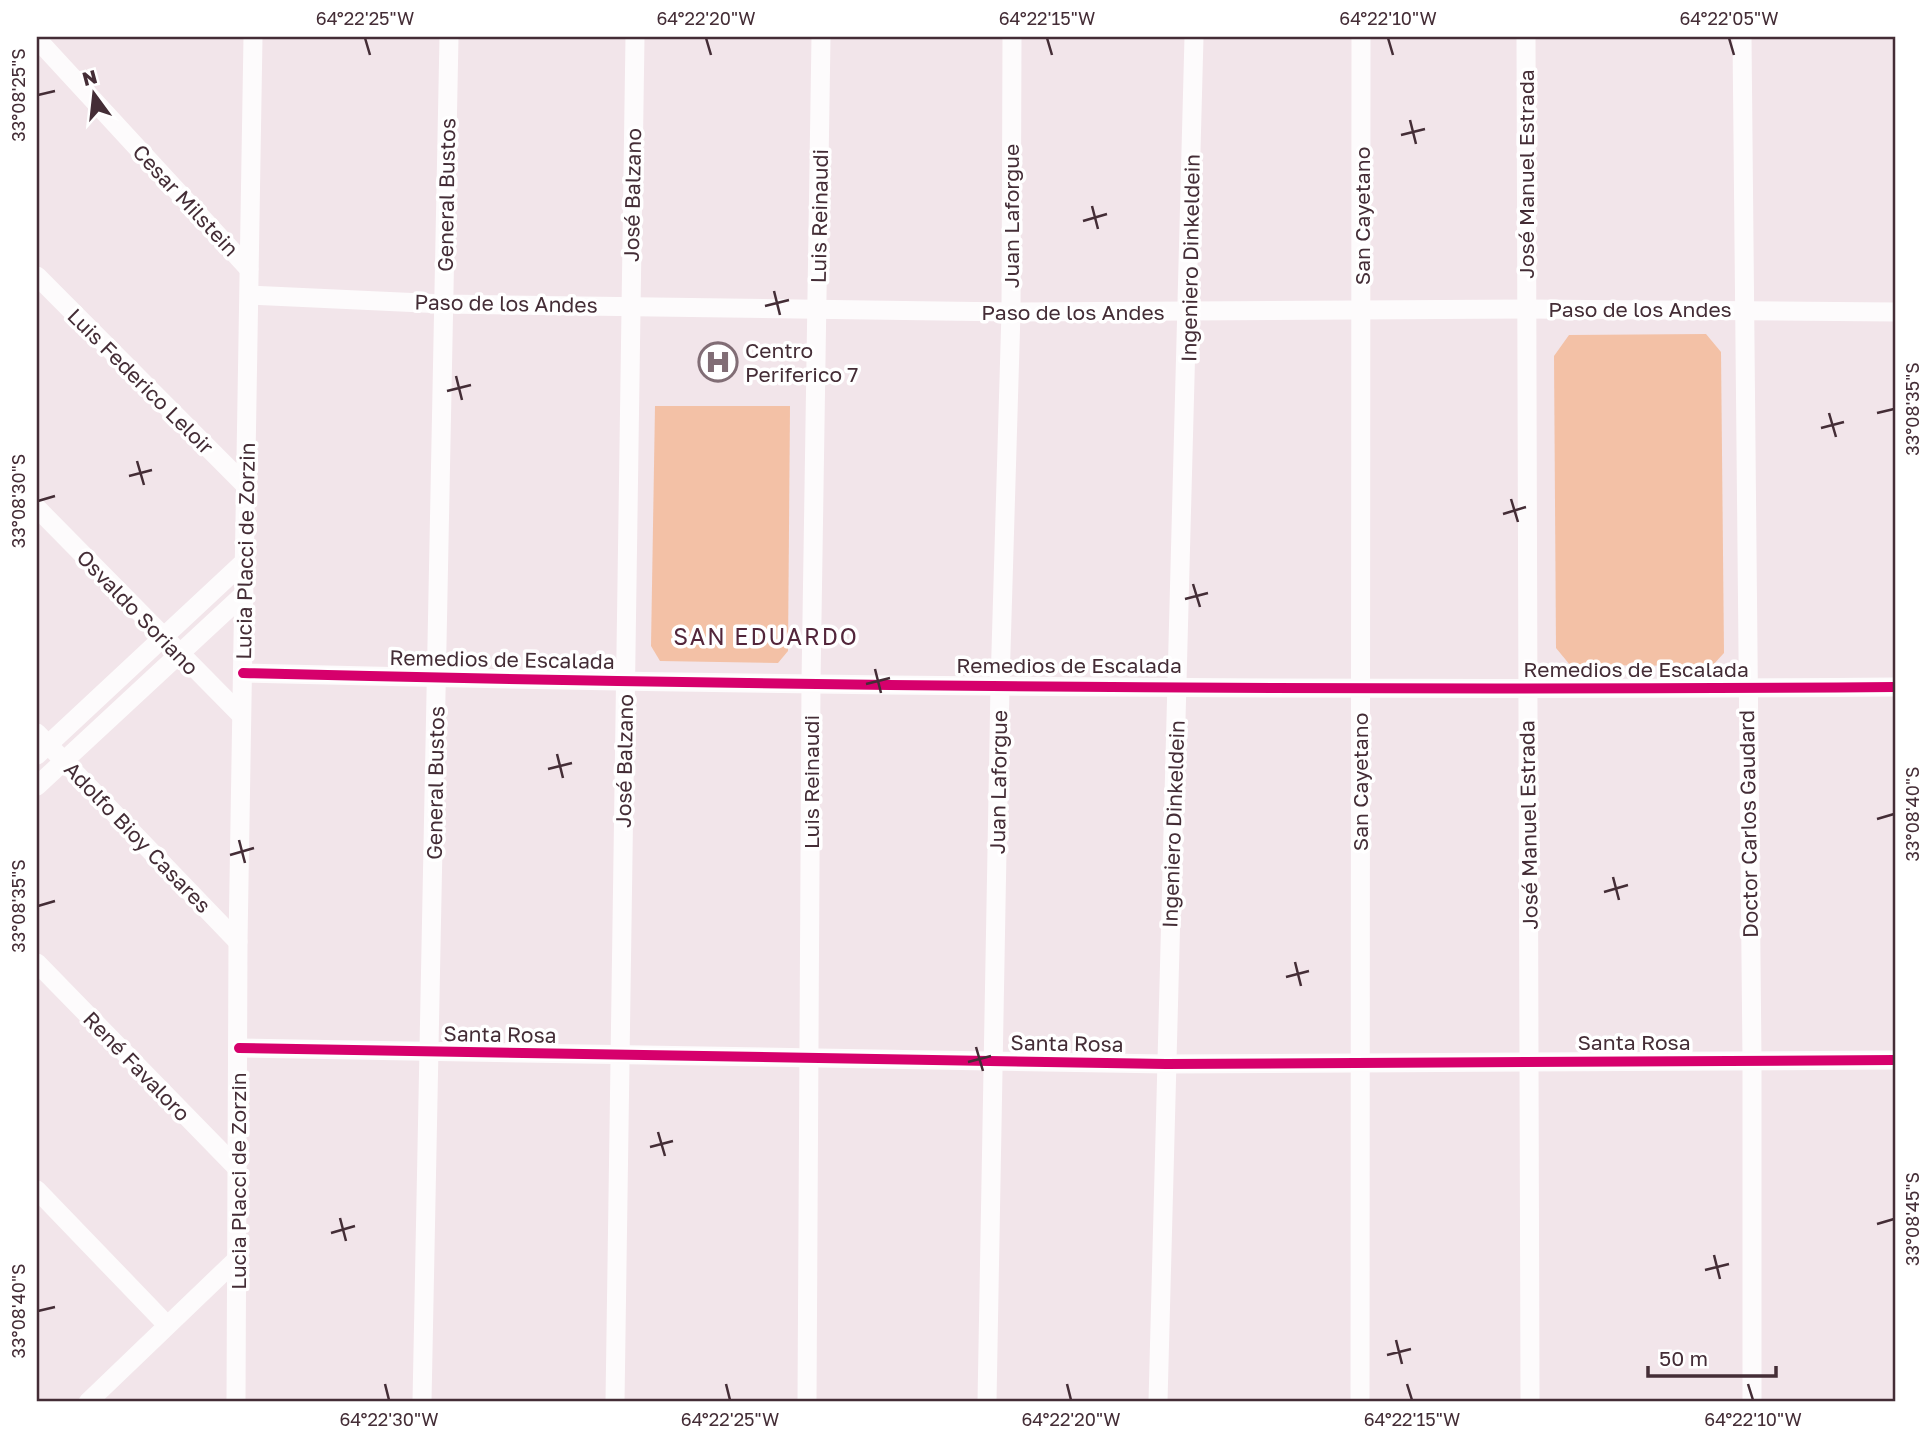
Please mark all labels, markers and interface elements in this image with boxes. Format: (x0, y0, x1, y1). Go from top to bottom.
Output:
text: 64°22'25"W (316, 7, 414, 29)
text: 64°22'20"W (656, 7, 756, 29)
text: 64°22'15"W (999, 7, 1095, 29)
text: 64°22'10"W (1339, 7, 1437, 29)
text: 64°22'05"W (1679, 7, 1779, 29)
text: 33°08'25"S (7, 48, 29, 142)
north arrow (60, 60, 130, 130)
text: N (80, 64, 99, 90)
street label: José Manuel Estrada (1513, 69, 1539, 279)
street label: General Bustos (432, 118, 460, 272)
street label: José Balzano (618, 128, 646, 262)
street label: Cesar Milstein (128, 139, 244, 261)
street label: Juan Laforgue (998, 144, 1024, 288)
street label: San Cayetano (1349, 147, 1375, 285)
street label: Luis Reinaudi (805, 149, 833, 283)
street label: Ingeniero Dinkeldein (1175, 154, 1205, 362)
street label: Paso de los Andes (414, 288, 598, 318)
street label: Paso de los Andes (1548, 296, 1732, 322)
street label: Paso de los Andes (981, 299, 1165, 325)
street label: Luis Federico Leloir (63, 303, 219, 459)
place label: Centro Periferico 7 (745, 337, 858, 387)
hospital icon: Centro Periferico 7 (697, 341, 739, 383)
text: 33°08'35"S (1901, 362, 1923, 456)
street label: Lucia Placci de Zorzin (230, 442, 260, 660)
text: 33°08'30"S (7, 454, 29, 548)
street label: Osvaldo Soriano (72, 544, 204, 680)
district label: SAN EDUARDO (673, 622, 859, 650)
street label: Remedios de Escalada (389, 644, 615, 674)
street label: Remedios de Escalada (956, 652, 1182, 678)
street label: Remedios de Escalada (1523, 656, 1749, 682)
street label: José Balzano (610, 694, 638, 828)
street label: General Bustos (421, 706, 449, 860)
street label: Juan Laforgue (984, 710, 1012, 854)
street label: Doctor Carlos Gaudard (1733, 710, 1763, 938)
street label: San Cayetano (1347, 713, 1373, 851)
street label: Luis Reinaudi (798, 715, 824, 849)
street label: Ingeniero Dinkeldein (1156, 720, 1190, 928)
street label: José Manuel Estrada (1513, 720, 1543, 930)
street label: Adolfo Bioy Casares (59, 756, 217, 918)
text: 33°08'40"S (1901, 767, 1923, 861)
text: 33°08'35"S (7, 859, 29, 953)
street label: René Favaloro (78, 1006, 196, 1126)
street label: Santa Rosa (443, 1020, 557, 1048)
street label: Santa Rosa (1010, 1029, 1124, 1057)
street label: Santa Rosa (1577, 1029, 1691, 1055)
street label: Lucia Placci de Zorzin (225, 1072, 251, 1290)
text: 33°08'45"S (1901, 1172, 1923, 1266)
text: 33°08'40"S (7, 1264, 29, 1358)
scale bar (1648, 1334, 1776, 1378)
text: 50 m (1659, 1345, 1708, 1371)
text: 64°22'30"W (339, 1408, 439, 1430)
text: 64°22'25"W (681, 1408, 779, 1430)
text: 64°22'20"W (1021, 1408, 1121, 1430)
text: 64°22'15"W (1364, 1408, 1460, 1430)
text: 64°22'10"W (1704, 1408, 1802, 1430)

